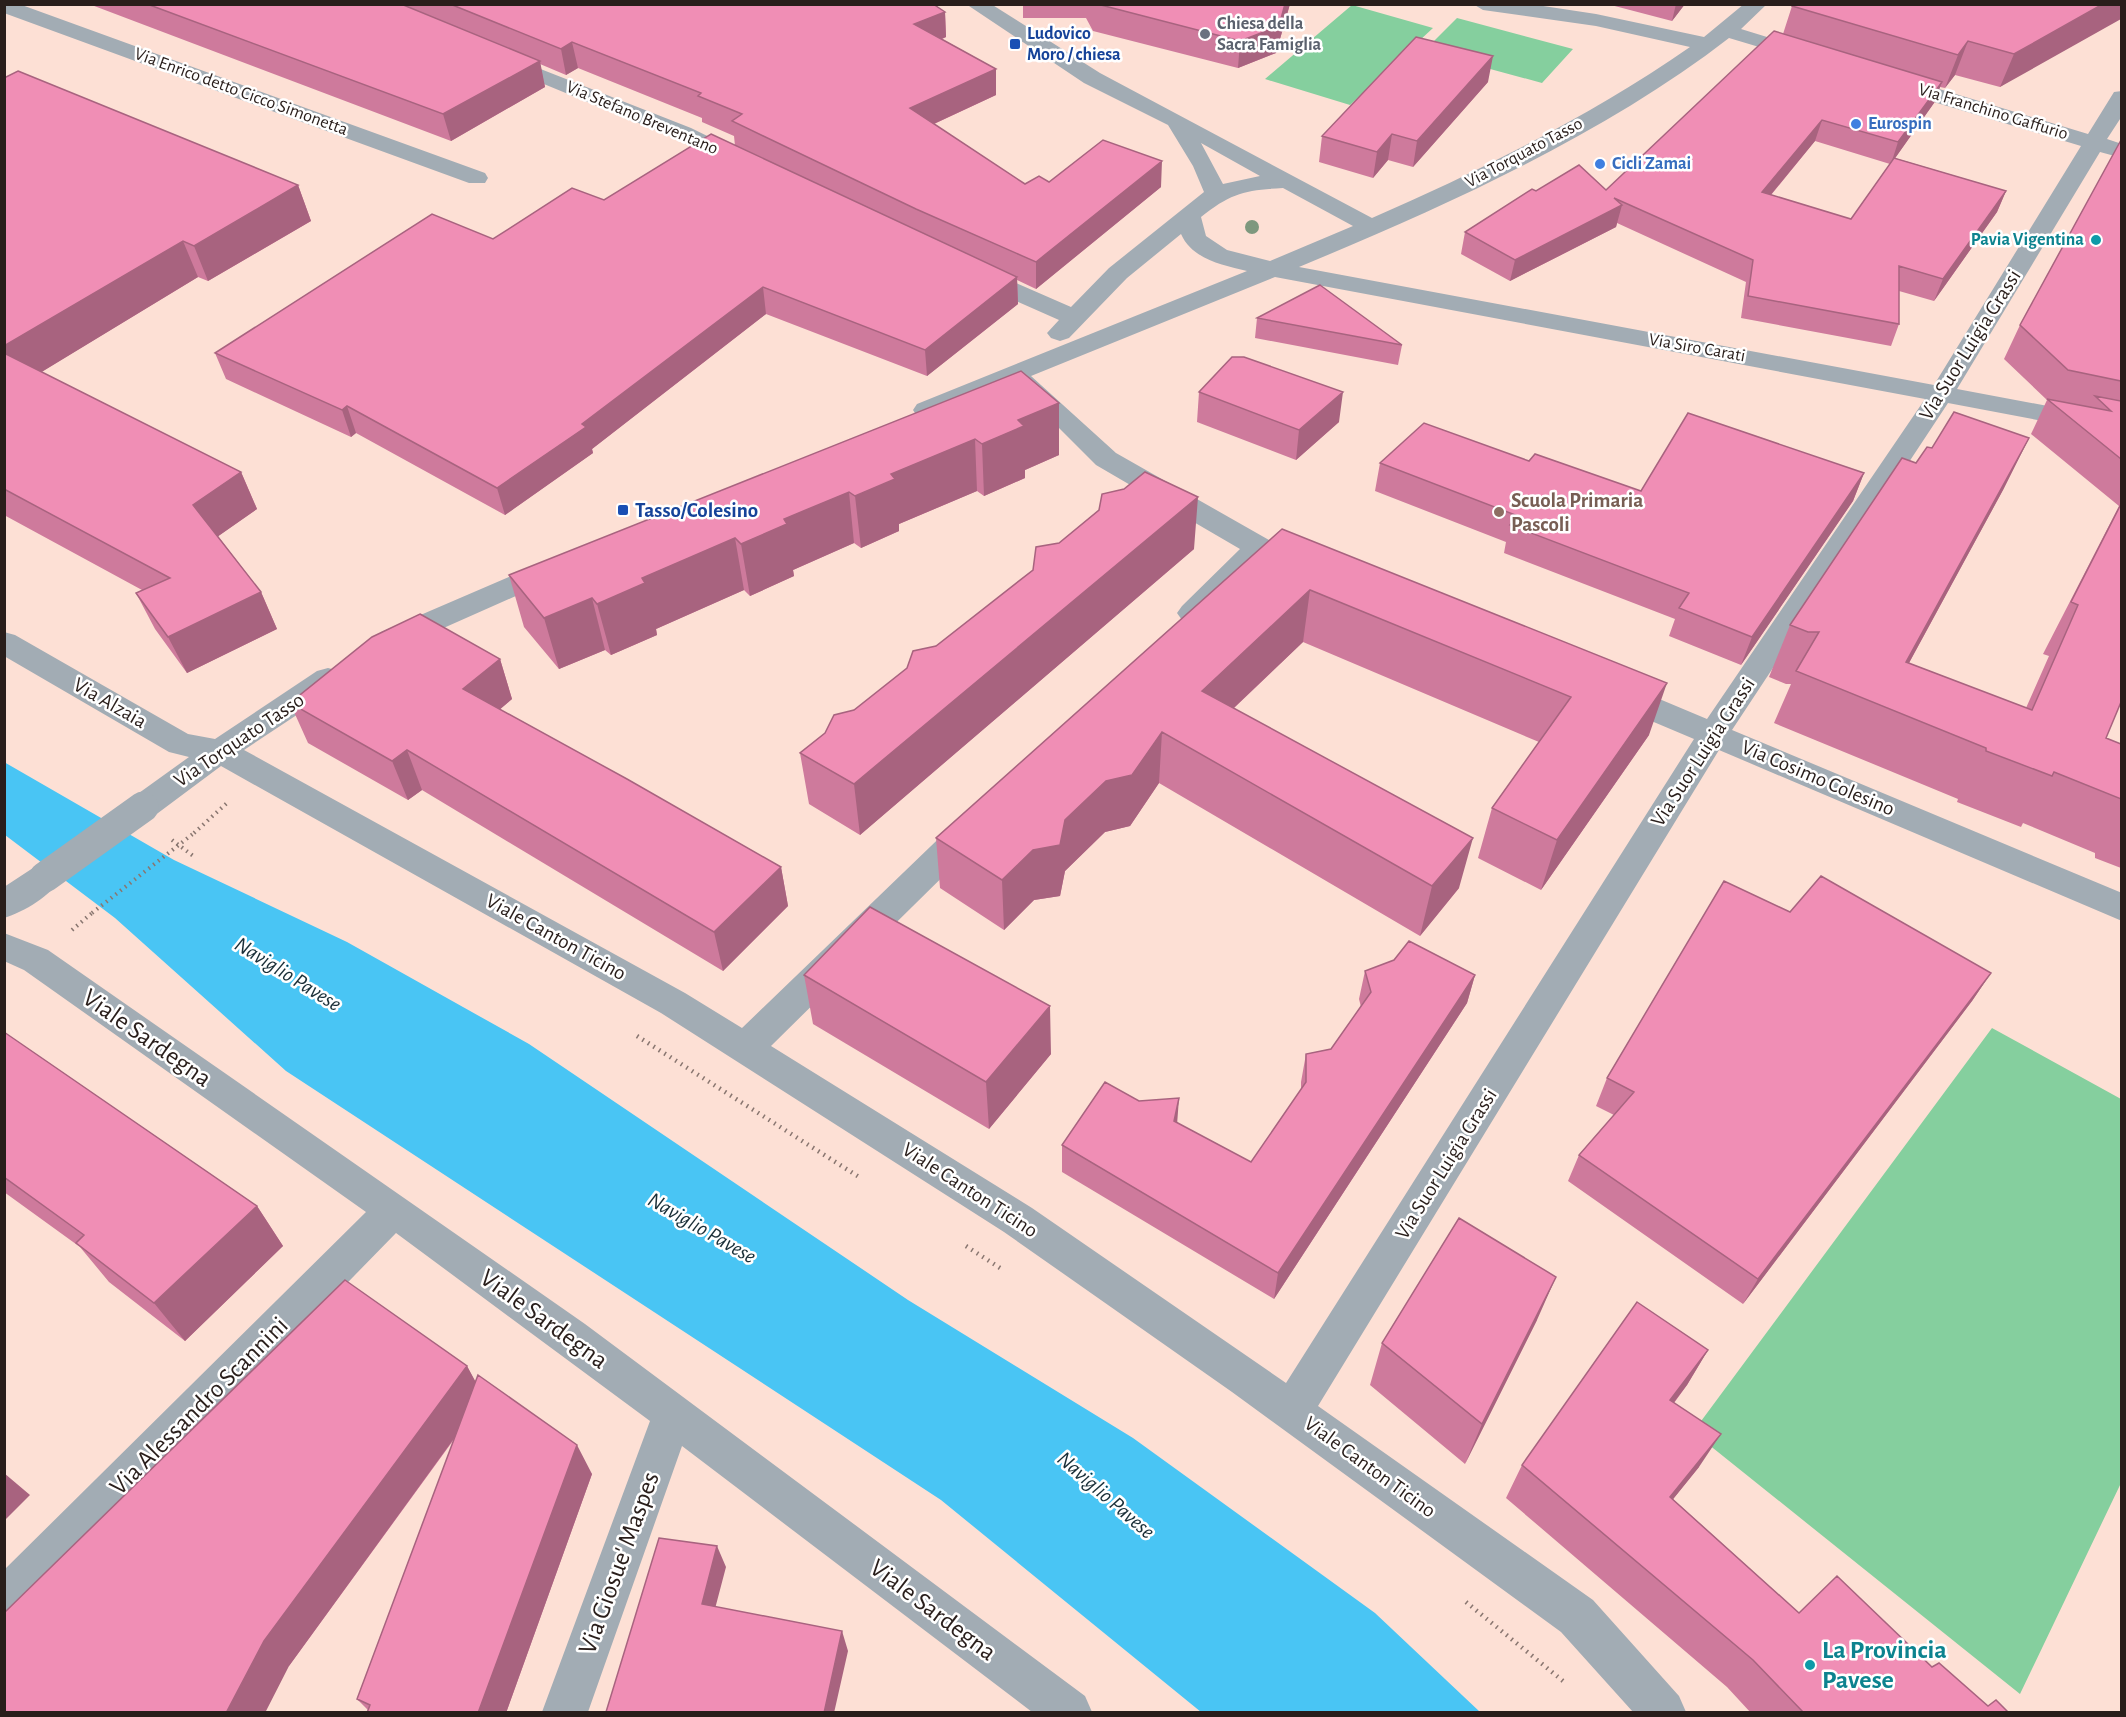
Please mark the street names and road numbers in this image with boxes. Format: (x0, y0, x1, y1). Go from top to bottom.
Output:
street label: Via Enrico detto Cicco Simonetta (132, 45, 350, 139)
street label: Via Stefano Breventano (563, 78, 721, 158)
street label: Via Franchino Gaffurio (1916, 81, 2070, 143)
street label: Via Torquato Tasso (1462, 114, 1586, 191)
street label: Via Suor Luigia Grassi (1915, 266, 2025, 424)
street label: Via Siro Carati (1647, 331, 1747, 365)
street label: Via Alzaia (70, 674, 150, 732)
street label: Via Suor Luigia Grassi (1647, 674, 1759, 830)
street label: Via Torquato Tasso (170, 689, 308, 791)
street label: Via Cosimo Colesino (1738, 736, 1898, 820)
street label: Viale Canton Ticino (482, 890, 630, 984)
street label: Viale Sardegna (78, 984, 216, 1092)
street label: Via Suor Luigia Grassi (1391, 1085, 1501, 1243)
street label: Viale Canton Ticino (899, 1139, 1041, 1241)
street label: Viale Sardegna (475, 1264, 613, 1374)
street label: Via Alessandro Scannini (105, 1312, 293, 1500)
street label: Viale Canton Ticino (1300, 1412, 1440, 1522)
street label: Via Giosue' Maspes (574, 1469, 664, 1657)
street label: Viale Sardegna (865, 1554, 1001, 1666)

